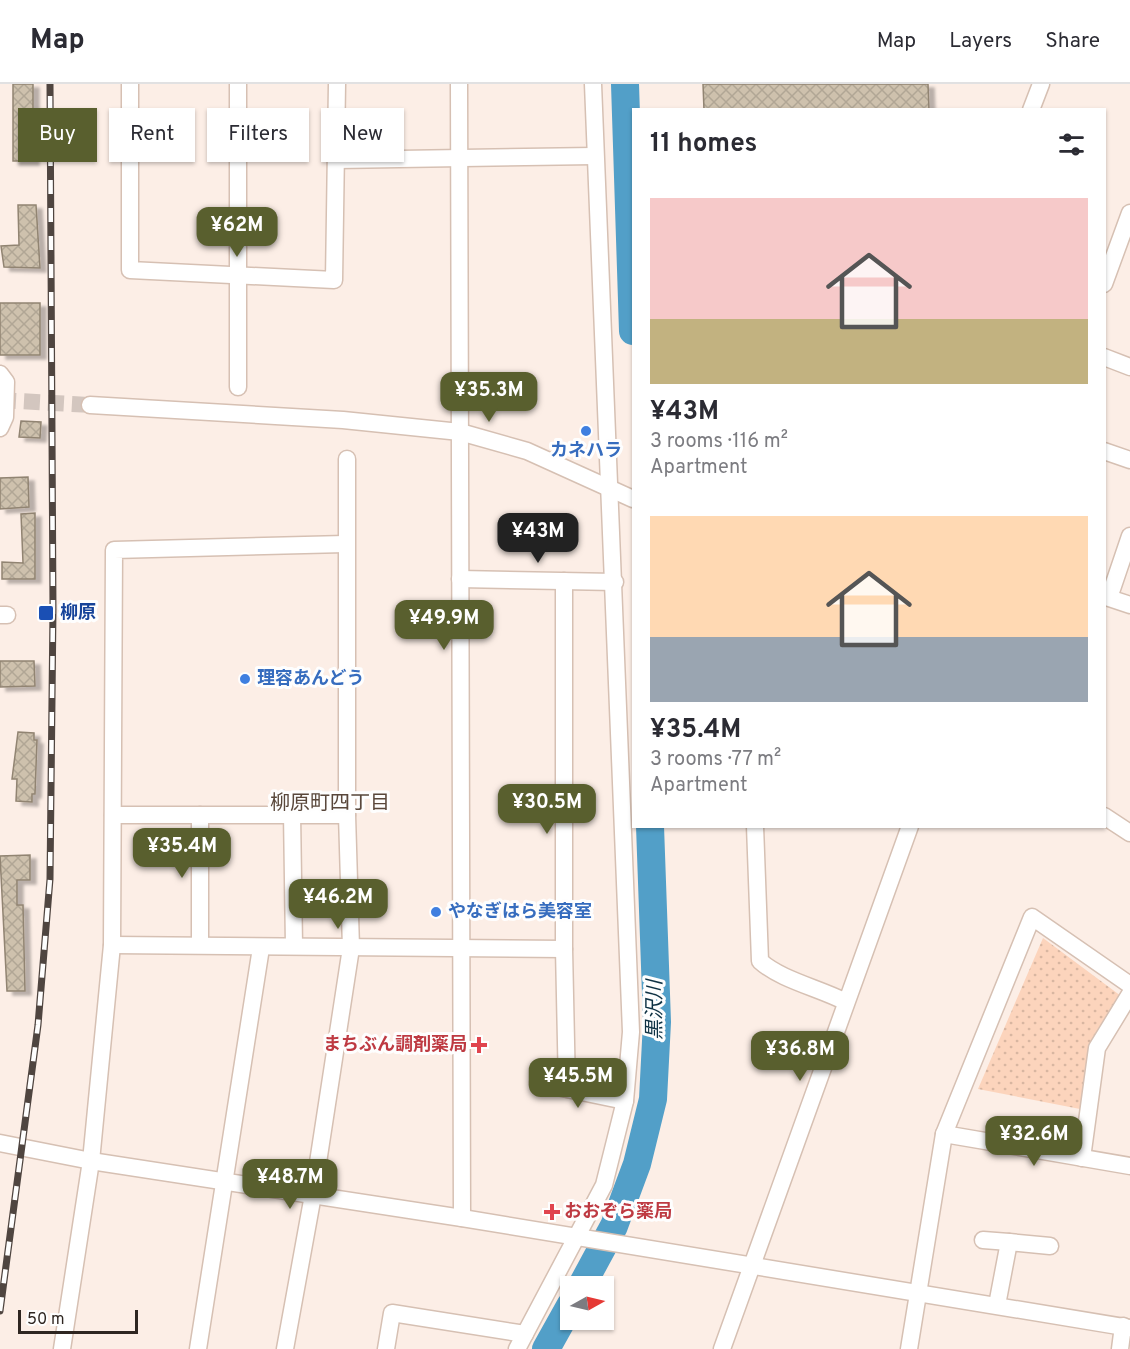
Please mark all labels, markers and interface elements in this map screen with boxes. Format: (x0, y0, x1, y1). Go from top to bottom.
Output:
text: Map (30, 23, 85, 59)
text: Map (877, 28, 916, 55)
text: Layers (949, 28, 1012, 55)
text: Share (1045, 28, 1100, 55)
chip: Buy (18, 108, 97, 162)
chip: Rent (109, 108, 195, 162)
chip: Filters (207, 108, 309, 162)
chip: New (321, 108, 404, 162)
text: 11 homes (650, 128, 757, 161)
icon: filters (1055, 128, 1088, 161)
pin: ¥62M (201, 207, 273, 258)
text: ¥62M (211, 213, 263, 239)
icon: home (815, 237, 923, 345)
pin: ¥35.3M (440, 372, 538, 423)
text: ¥35.3M (454, 378, 524, 404)
text: ¥43M (650, 396, 719, 429)
marker: カネハラ (579, 424, 593, 438)
text: 3 rooms · 116 m² (650, 429, 788, 455)
place label: カネハラ (550, 440, 622, 463)
text: Apartment (650, 455, 748, 481)
pin: ¥43M (502, 513, 574, 564)
text: ¥43M (511, 519, 565, 545)
icon: home (815, 555, 923, 663)
pin: ¥49.9M (395, 600, 493, 651)
place label: 柳原 (60, 602, 96, 625)
marker: 柳原 (37, 604, 55, 622)
text: ¥49.9M (409, 606, 479, 632)
place label: 理容あんどう (257, 668, 364, 691)
marker: 理容あんどう (238, 672, 252, 686)
text: ¥35.4M (650, 714, 741, 747)
text: 3 rooms · 77 m² (650, 747, 781, 773)
text: Apartment (650, 773, 748, 799)
pin: ¥30.5M (498, 784, 596, 835)
text: ¥30.5M (512, 790, 582, 816)
district label: 柳原町四丁目 (270, 791, 390, 817)
pin: ¥35.4M (133, 828, 231, 879)
text: ¥35.4M (147, 834, 217, 860)
pin: ¥46.2M (289, 879, 387, 930)
text: ¥46.2M (303, 885, 373, 911)
place label: やなぎはら美容室 (448, 901, 592, 924)
marker: やなぎはら美容室 (429, 905, 443, 919)
water label: 黒沢川 (643, 978, 669, 1040)
pin: ¥36.8M (751, 1031, 849, 1082)
place label: まちぶん調剤薬局 (323, 1034, 467, 1057)
text: ¥36.8M (765, 1037, 835, 1063)
marker: まちぶん調剤薬局 (472, 1038, 486, 1052)
pin: ¥45.5M (529, 1058, 627, 1109)
text: ¥45.5M (543, 1064, 613, 1090)
pin: ¥32.6M (985, 1116, 1083, 1167)
text: ¥32.6M (999, 1122, 1069, 1148)
pin: ¥48.7M (241, 1159, 339, 1210)
text: ¥48.7M (256, 1165, 324, 1191)
place label: おおぞら薬局 (564, 1201, 672, 1224)
marker: おおぞら薬局 (545, 1205, 559, 1219)
north arrow (560, 1276, 614, 1330)
map controls (560, 1276, 614, 1330)
scale bar (18, 1307, 138, 1334)
text: 50 m (27, 1310, 65, 1330)

